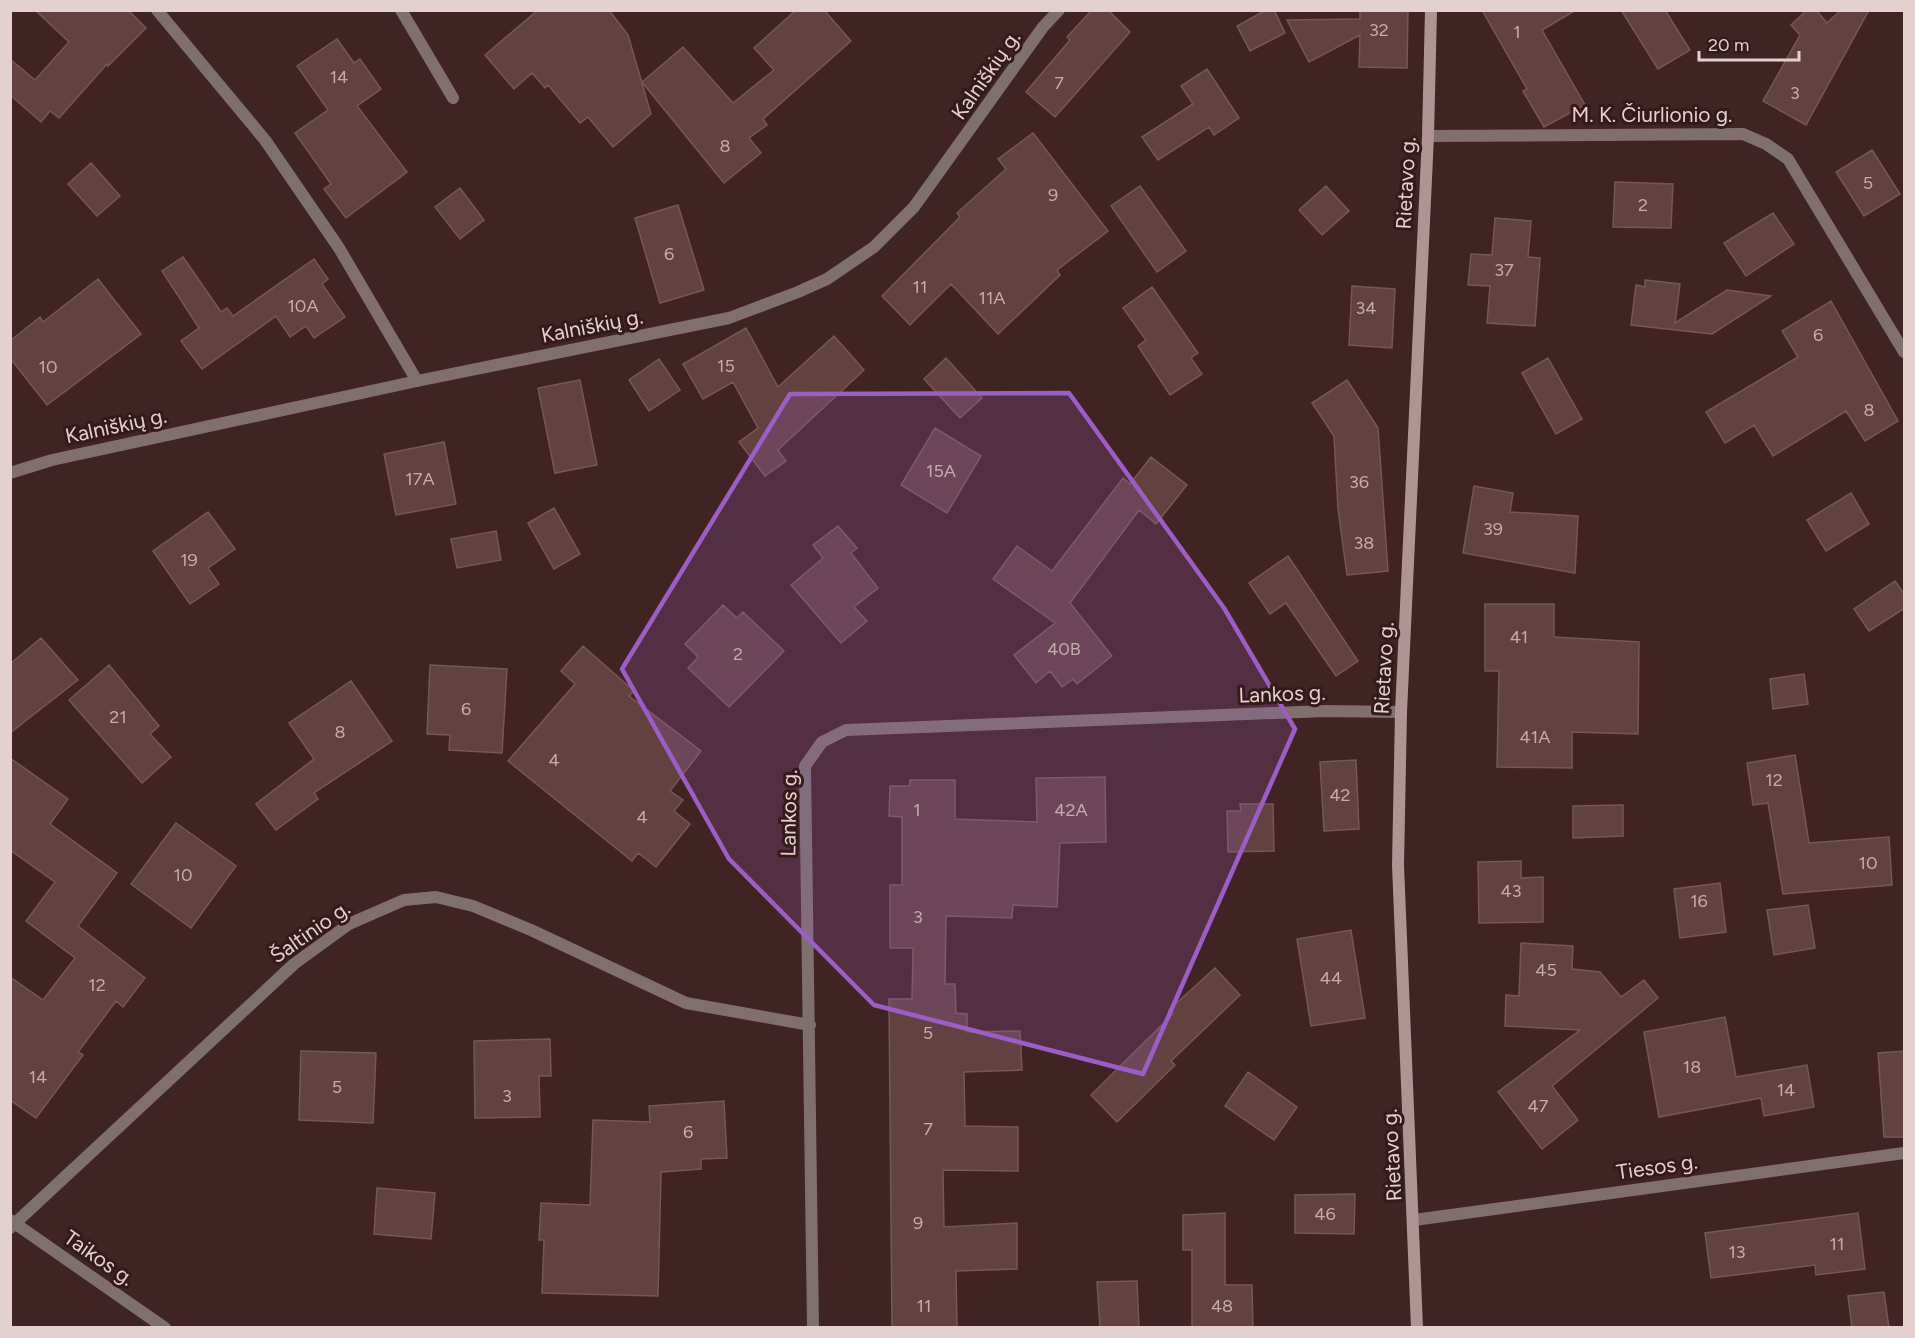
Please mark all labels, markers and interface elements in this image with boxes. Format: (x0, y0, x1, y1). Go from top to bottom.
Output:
house number: 32 (1369, 19, 1389, 41)
house number: 1 (1513, 21, 1521, 43)
scale bar (1699, 24, 1800, 62)
street label: Kalniškių g. (946, 25, 1025, 124)
text: 20 m (1708, 34, 1749, 56)
house number: 14 (330, 66, 348, 88)
house number: 7 (1054, 72, 1064, 94)
house number: 3 (1790, 82, 1800, 104)
street label: M. K. Čiurlionio g. (1572, 102, 1732, 127)
house number: 8 (719, 135, 731, 157)
street label: Rietavo g. (1391, 136, 1420, 230)
house number: 5 (1863, 172, 1873, 194)
house number: 9 (1048, 184, 1058, 206)
house number: 2 (1638, 194, 1648, 216)
house number: 6 (664, 243, 674, 265)
house number: 37 (1494, 259, 1514, 281)
house number: 11 (913, 276, 927, 298)
house number: 11A (978, 287, 1006, 309)
house number: 10A (287, 295, 319, 317)
house number: 34 (1356, 297, 1376, 319)
street label: Kalniškių g. (539, 303, 645, 348)
house number: 6 (1813, 324, 1823, 346)
house number: 15 (717, 355, 735, 377)
house number: 10 (39, 356, 57, 378)
house number: 8 (1863, 399, 1875, 421)
street label: Kalniškių g. (63, 403, 169, 448)
house number: 15A (926, 460, 956, 482)
house number: 17A (405, 468, 435, 490)
house number: 36 (1349, 471, 1369, 493)
house number: 39 (1483, 518, 1503, 540)
house number: 38 (1354, 532, 1374, 554)
house number: 19 (180, 549, 198, 571)
street label: Rietavo g. (1369, 621, 1398, 715)
house number: 41 (1510, 626, 1528, 648)
house number: 40B (1047, 638, 1081, 660)
house number: 2 (733, 643, 743, 665)
street label: Lankos g. (1238, 679, 1326, 708)
house number: 6 (461, 698, 471, 720)
house number: 21 (109, 706, 127, 728)
house number: 8 (334, 721, 346, 743)
house number: 41A (1520, 726, 1550, 748)
house number: 4 (548, 749, 560, 771)
street label: Lankos g. (775, 769, 802, 857)
house number: 12 (1765, 769, 1783, 791)
house number: 42 (1329, 784, 1351, 806)
house number: 1 (913, 799, 921, 821)
house number: 42A (1054, 799, 1088, 821)
house number: 4 (636, 806, 648, 828)
house number: 10 (1859, 852, 1877, 874)
house number: 10 (174, 864, 192, 886)
house number: 43 (1501, 880, 1521, 902)
house number: 16 (1690, 890, 1708, 912)
street label: Šaltinio g. (265, 895, 354, 968)
house number: 3 (913, 906, 923, 928)
house number: 45 (1535, 959, 1557, 981)
house number: 44 (1320, 967, 1342, 989)
house number: 12 (88, 974, 106, 996)
house number: 5 (923, 1022, 933, 1044)
house number: 18 (1683, 1056, 1701, 1078)
house number: 14 (29, 1066, 47, 1088)
house number: 5 (332, 1076, 342, 1098)
house number: 14 (1777, 1079, 1795, 1101)
house number: 3 (502, 1085, 512, 1107)
house number: 47 (1528, 1095, 1549, 1117)
street label: Rietavo g. (1377, 1108, 1406, 1202)
house number: 7 (923, 1118, 933, 1140)
house number: 6 (683, 1121, 693, 1143)
street label: Tiesos g. (1615, 1148, 1699, 1185)
house number: 46 (1314, 1203, 1336, 1225)
house number: 9 (913, 1212, 923, 1234)
street label: Taikos g. (59, 1224, 139, 1291)
house number: 11 (1830, 1233, 1844, 1255)
house number: 13 (1728, 1241, 1746, 1263)
house number: 11 (917, 1295, 931, 1317)
house number: 48 (1211, 1295, 1233, 1317)

